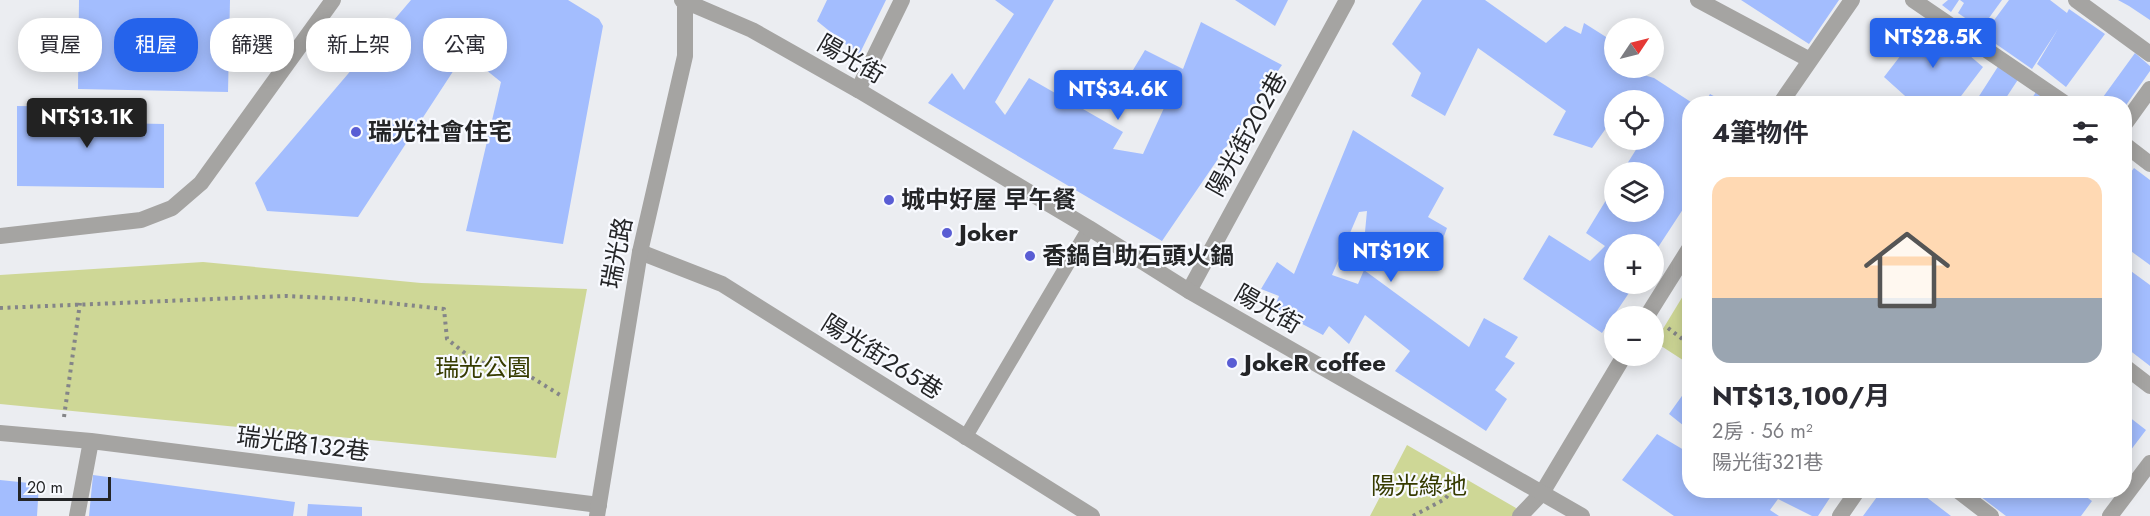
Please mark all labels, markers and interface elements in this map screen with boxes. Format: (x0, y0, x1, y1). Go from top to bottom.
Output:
chip: 買屋 (18, 18, 102, 72)
chip: 租屋 (114, 18, 198, 72)
chip: 篩選 (210, 18, 294, 72)
chip: 新上架 (306, 18, 411, 72)
chip: 公寓 (423, 18, 507, 72)
north arrow (1604, 18, 1664, 78)
map controls (1604, 18, 1664, 366)
pin: NT$28.5K (1871, 18, 1995, 69)
text: NT$28.5K (1884, 23, 1982, 52)
street label: 陽光街 (811, 25, 891, 92)
street label: 陽光街202巷 (1198, 65, 1295, 202)
pin: NT$34.6K (1056, 70, 1180, 121)
text: NT$34.6K (1068, 75, 1168, 104)
button: locate (1604, 90, 1664, 150)
pin: NT$13.1K (25, 98, 149, 149)
text: NT$13.1K (41, 103, 133, 132)
place label: 瑞光社會住宅 (368, 114, 512, 149)
text: 4筆物件 (1712, 114, 1808, 152)
icon: filters (2069, 116, 2102, 149)
marker: 瑞光社會住宅 (349, 125, 363, 139)
button: layers (1604, 162, 1664, 222)
place label: 城中好屋 早午餐 (901, 182, 1076, 217)
marker: 城中好屋 早午餐 (882, 193, 896, 207)
street label: 瑞光路 (592, 214, 641, 292)
place label: Joker (955, 215, 1018, 250)
icon: home (1853, 216, 1961, 324)
marker: Joker (940, 226, 954, 240)
pin: NT$19K (1342, 232, 1440, 283)
button: + (1604, 234, 1664, 294)
text: NT$19K (1352, 237, 1430, 266)
place label: 香鍋自助石頭火鍋 (1042, 238, 1234, 273)
marker: 香鍋自助石頭火鍋 (1023, 249, 1037, 263)
street label: 陽光街 (1228, 275, 1308, 342)
street label: 陽光街265巷 (815, 305, 950, 408)
button: − (1604, 306, 1664, 366)
place label: JokeR coffee (1240, 345, 1386, 380)
park label: 瑞光公園 (435, 350, 531, 385)
marker: JokeR coffee (1225, 356, 1239, 370)
text: NT$13,100/月 (1712, 377, 1890, 415)
text: 2房 · 56 m² (1712, 417, 1813, 446)
street label: 瑞光路132巷 (235, 418, 371, 469)
text: 陽光街321巷 (1712, 448, 1823, 477)
park label: 陽光綠地 (1371, 468, 1467, 503)
scale bar (18, 474, 111, 502)
text: 20 m (27, 476, 63, 499)

